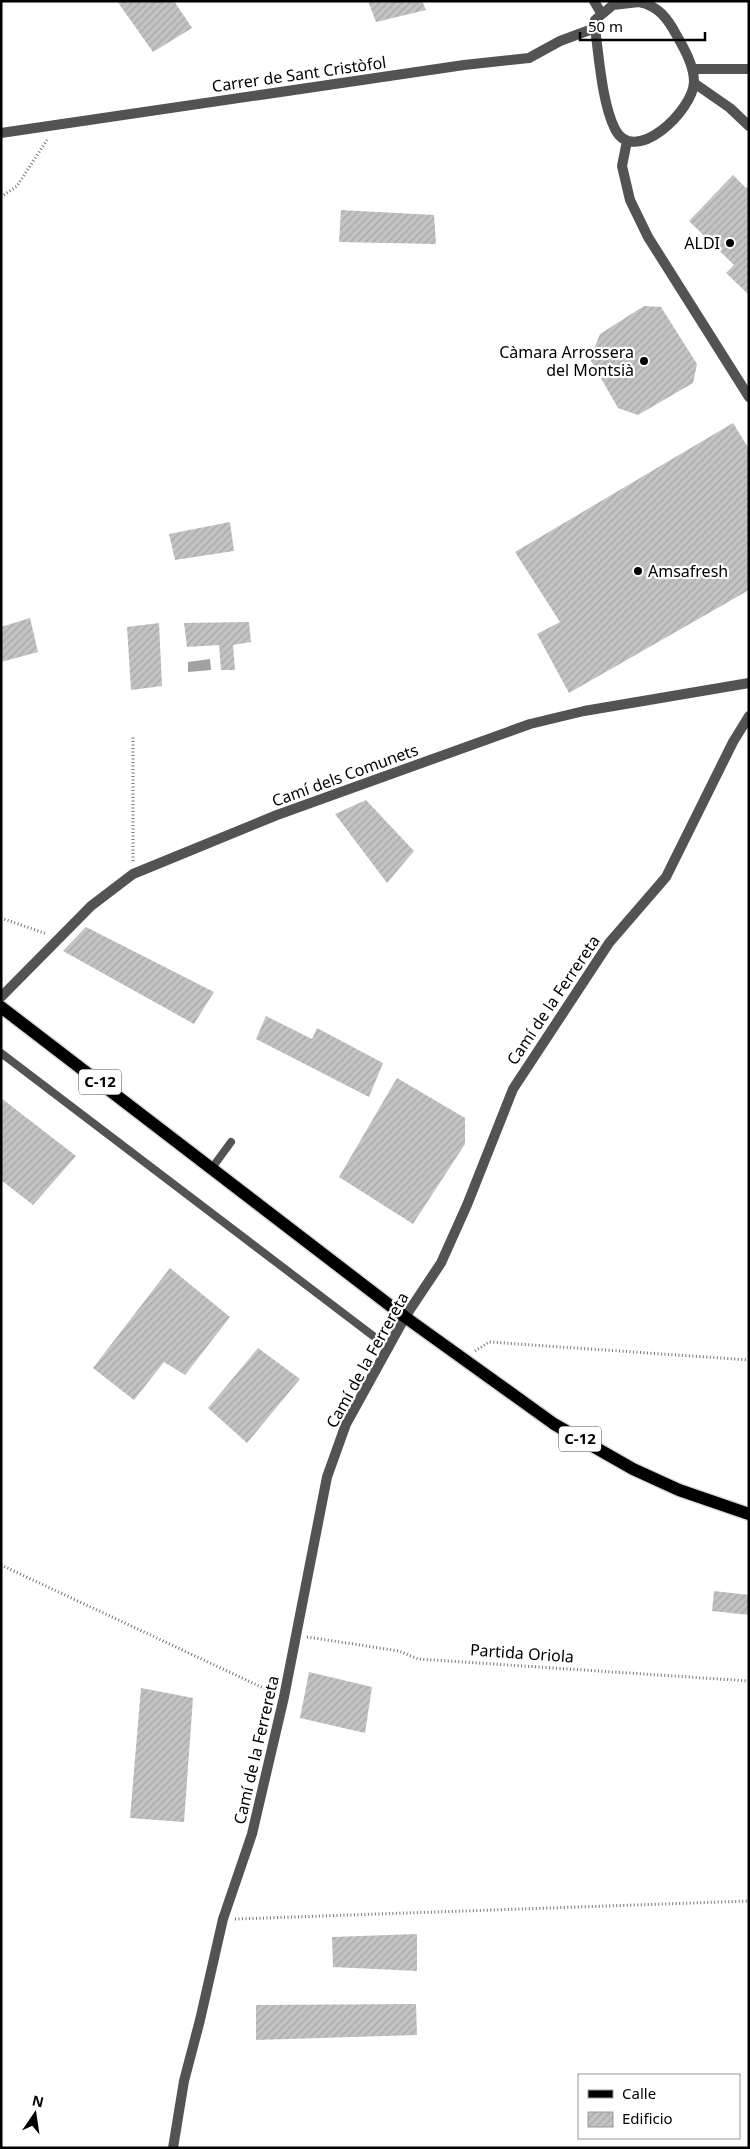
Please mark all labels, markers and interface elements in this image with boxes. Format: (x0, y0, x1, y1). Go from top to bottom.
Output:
scale bar (580, 10, 705, 42)
text: 50 m (588, 16, 623, 36)
street label: Carrer de Sant Cristòfol (210, 51, 388, 97)
place label: ALDI (684, 232, 720, 254)
marker: ALDI (724, 237, 736, 249)
place label: Càmara Arrossera del Montsià (499, 341, 634, 381)
marker: Càmara Arrossera del Montsià (638, 355, 650, 367)
place label: Amsafresh (648, 560, 728, 582)
marker: Amsafresh (632, 565, 644, 577)
street label: Camí dels Comunets (269, 738, 421, 812)
street label: Camí de la Ferrereta (501, 931, 605, 1069)
road number: C-12 (79, 1070, 121, 1094)
street label: Camí de la Ferrereta (321, 1288, 413, 1432)
road number: C-12 (559, 1426, 601, 1452)
street label: Partida Oriola (469, 1638, 575, 1668)
street label: Camí de la Ferrereta (228, 1674, 284, 1826)
legend (578, 2074, 740, 2139)
text: Calle (622, 2083, 656, 2103)
north arrow (10, 2089, 60, 2139)
text: N (30, 2090, 46, 2111)
text: Edificio (622, 2108, 673, 2128)

